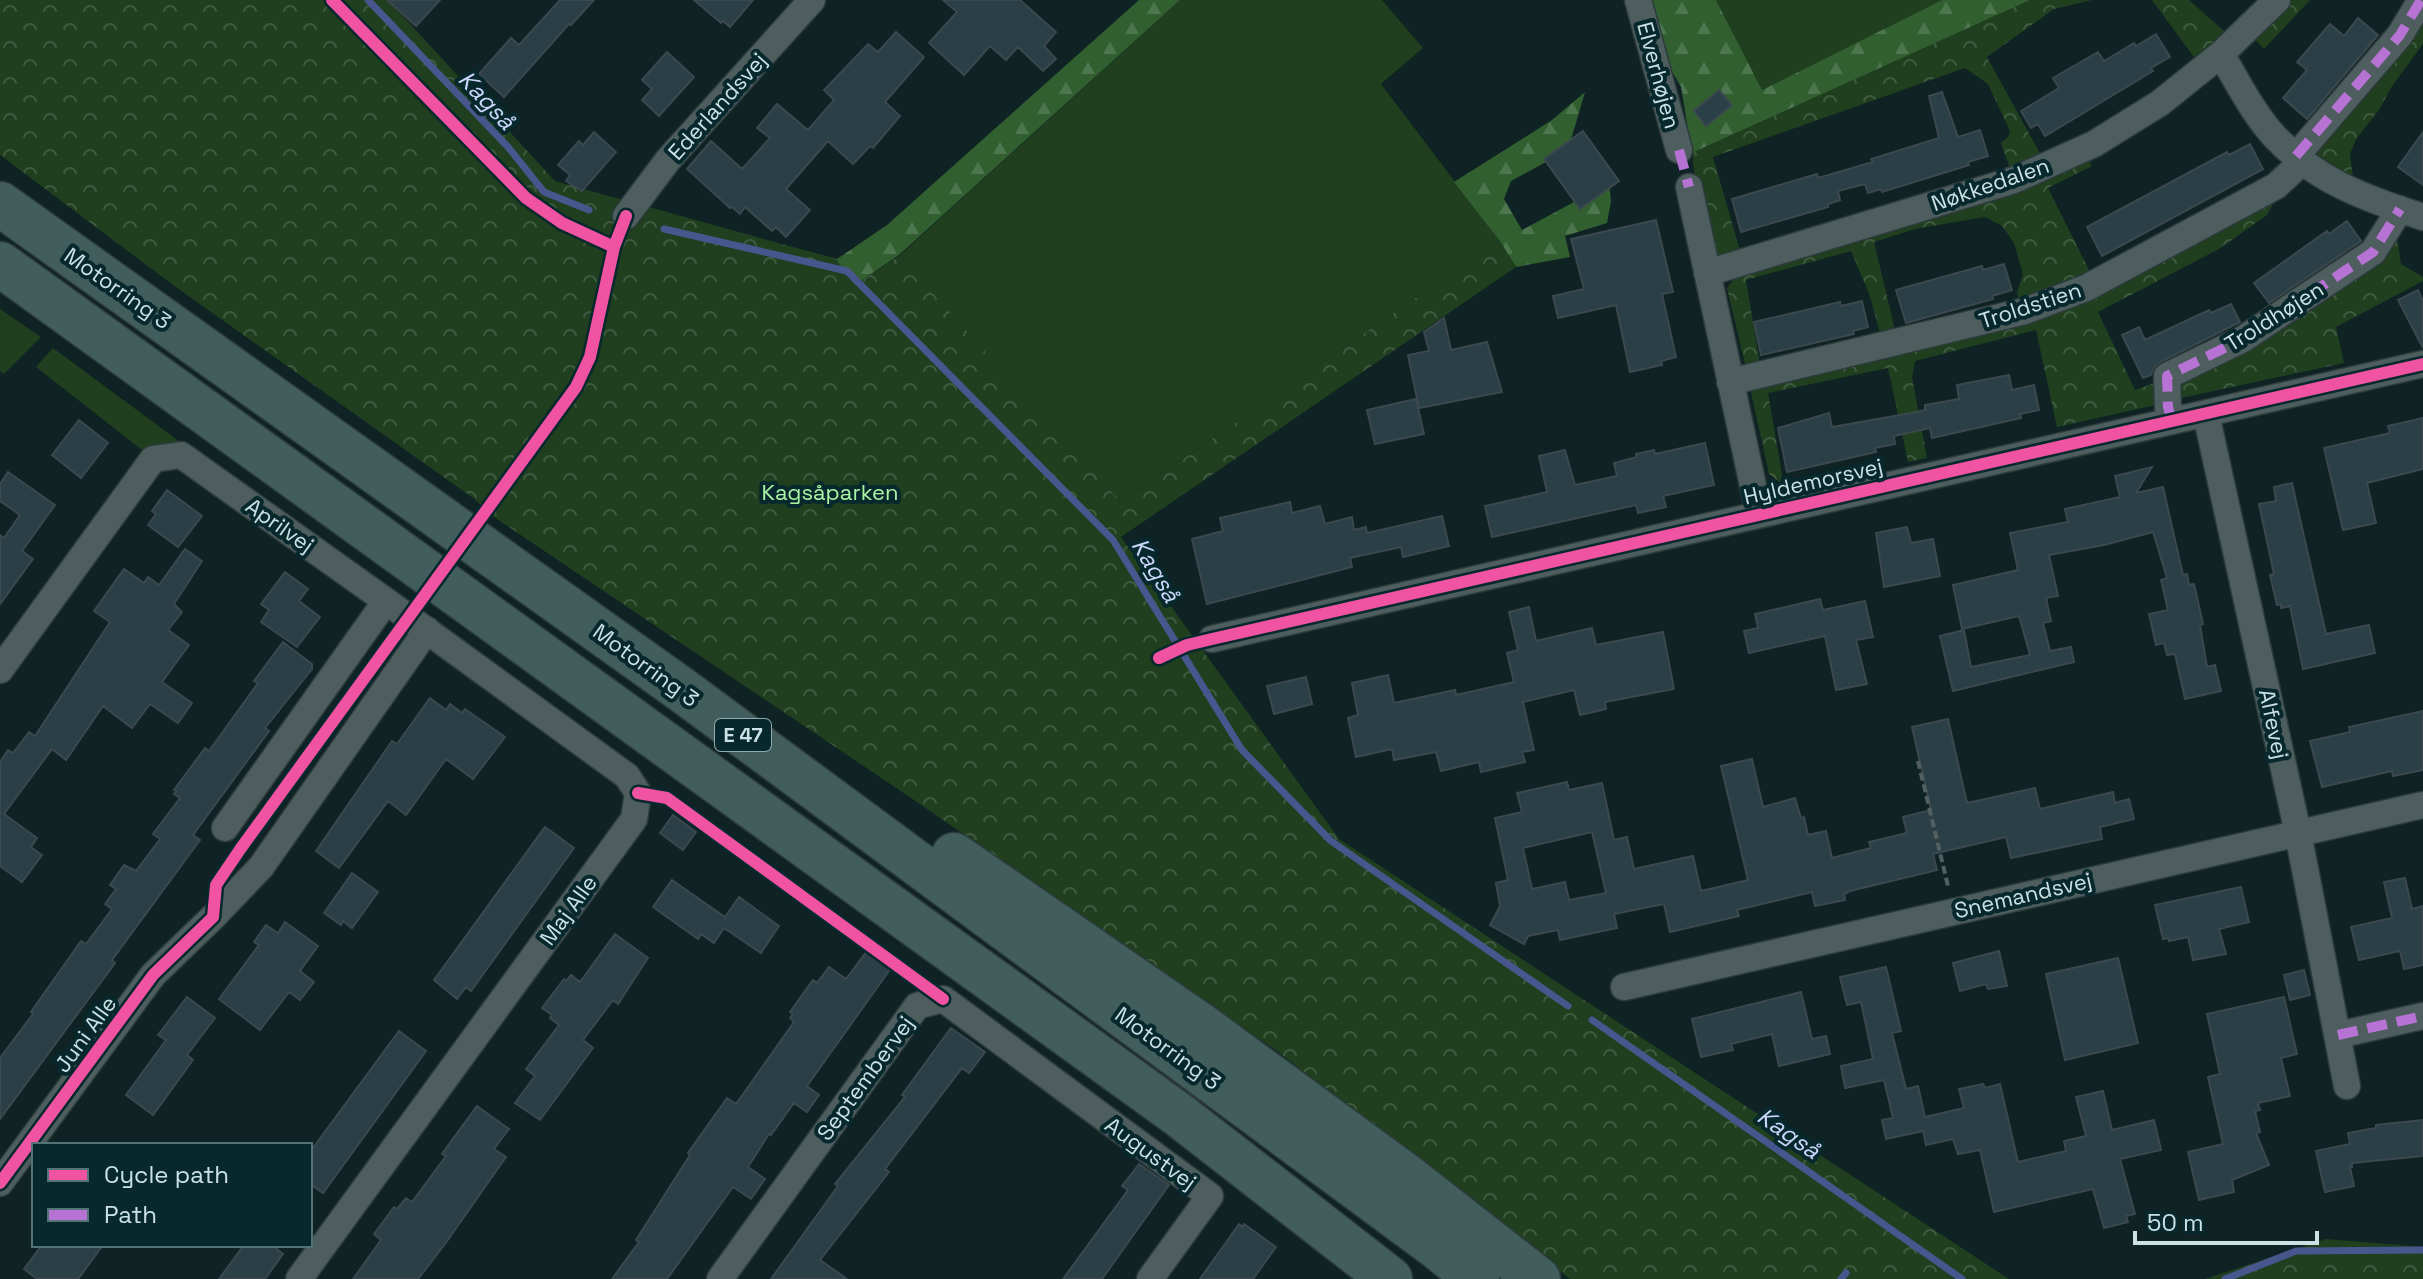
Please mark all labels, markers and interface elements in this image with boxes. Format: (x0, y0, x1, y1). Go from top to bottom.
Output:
street label: Elverhøjen (1631, 18, 1687, 132)
street label: Ederlandsvej (662, 47, 772, 165)
water label: Kagså (452, 64, 522, 136)
street label: Nøkkedalen (1927, 151, 2053, 217)
street label: Motorring 3 (59, 241, 177, 335)
street label: Troldstien (1975, 275, 2085, 335)
street label: Troldhøjen (2219, 275, 2329, 357)
street label: Hyldemorsvej (1741, 451, 1885, 511)
park label: Kagsåparken (762, 478, 898, 506)
street label: Aprilvej (240, 491, 320, 559)
water label: Kagså (1125, 532, 1187, 608)
street label: Motorring 3 (588, 617, 704, 713)
street label: Alfevej (2253, 686, 2295, 762)
road number: E 47 (715, 719, 771, 751)
street label: Snemandsvej (1952, 866, 2094, 924)
street label: Maj Alle (533, 869, 603, 951)
street label: Juni Alle (48, 990, 122, 1078)
street label: Motorring 3 (1110, 1000, 1226, 1096)
street label: Septembervej (810, 1010, 920, 1146)
water label: Kagså (1751, 1100, 1827, 1166)
street label: Augustvej (1100, 1110, 1202, 1196)
legend (32, 1143, 312, 1247)
text: Cycle path (104, 1159, 229, 1190)
scale bar (2135, 1195, 2317, 1245)
text: Path (104, 1199, 157, 1230)
text: 50 m (2147, 1207, 2204, 1238)

